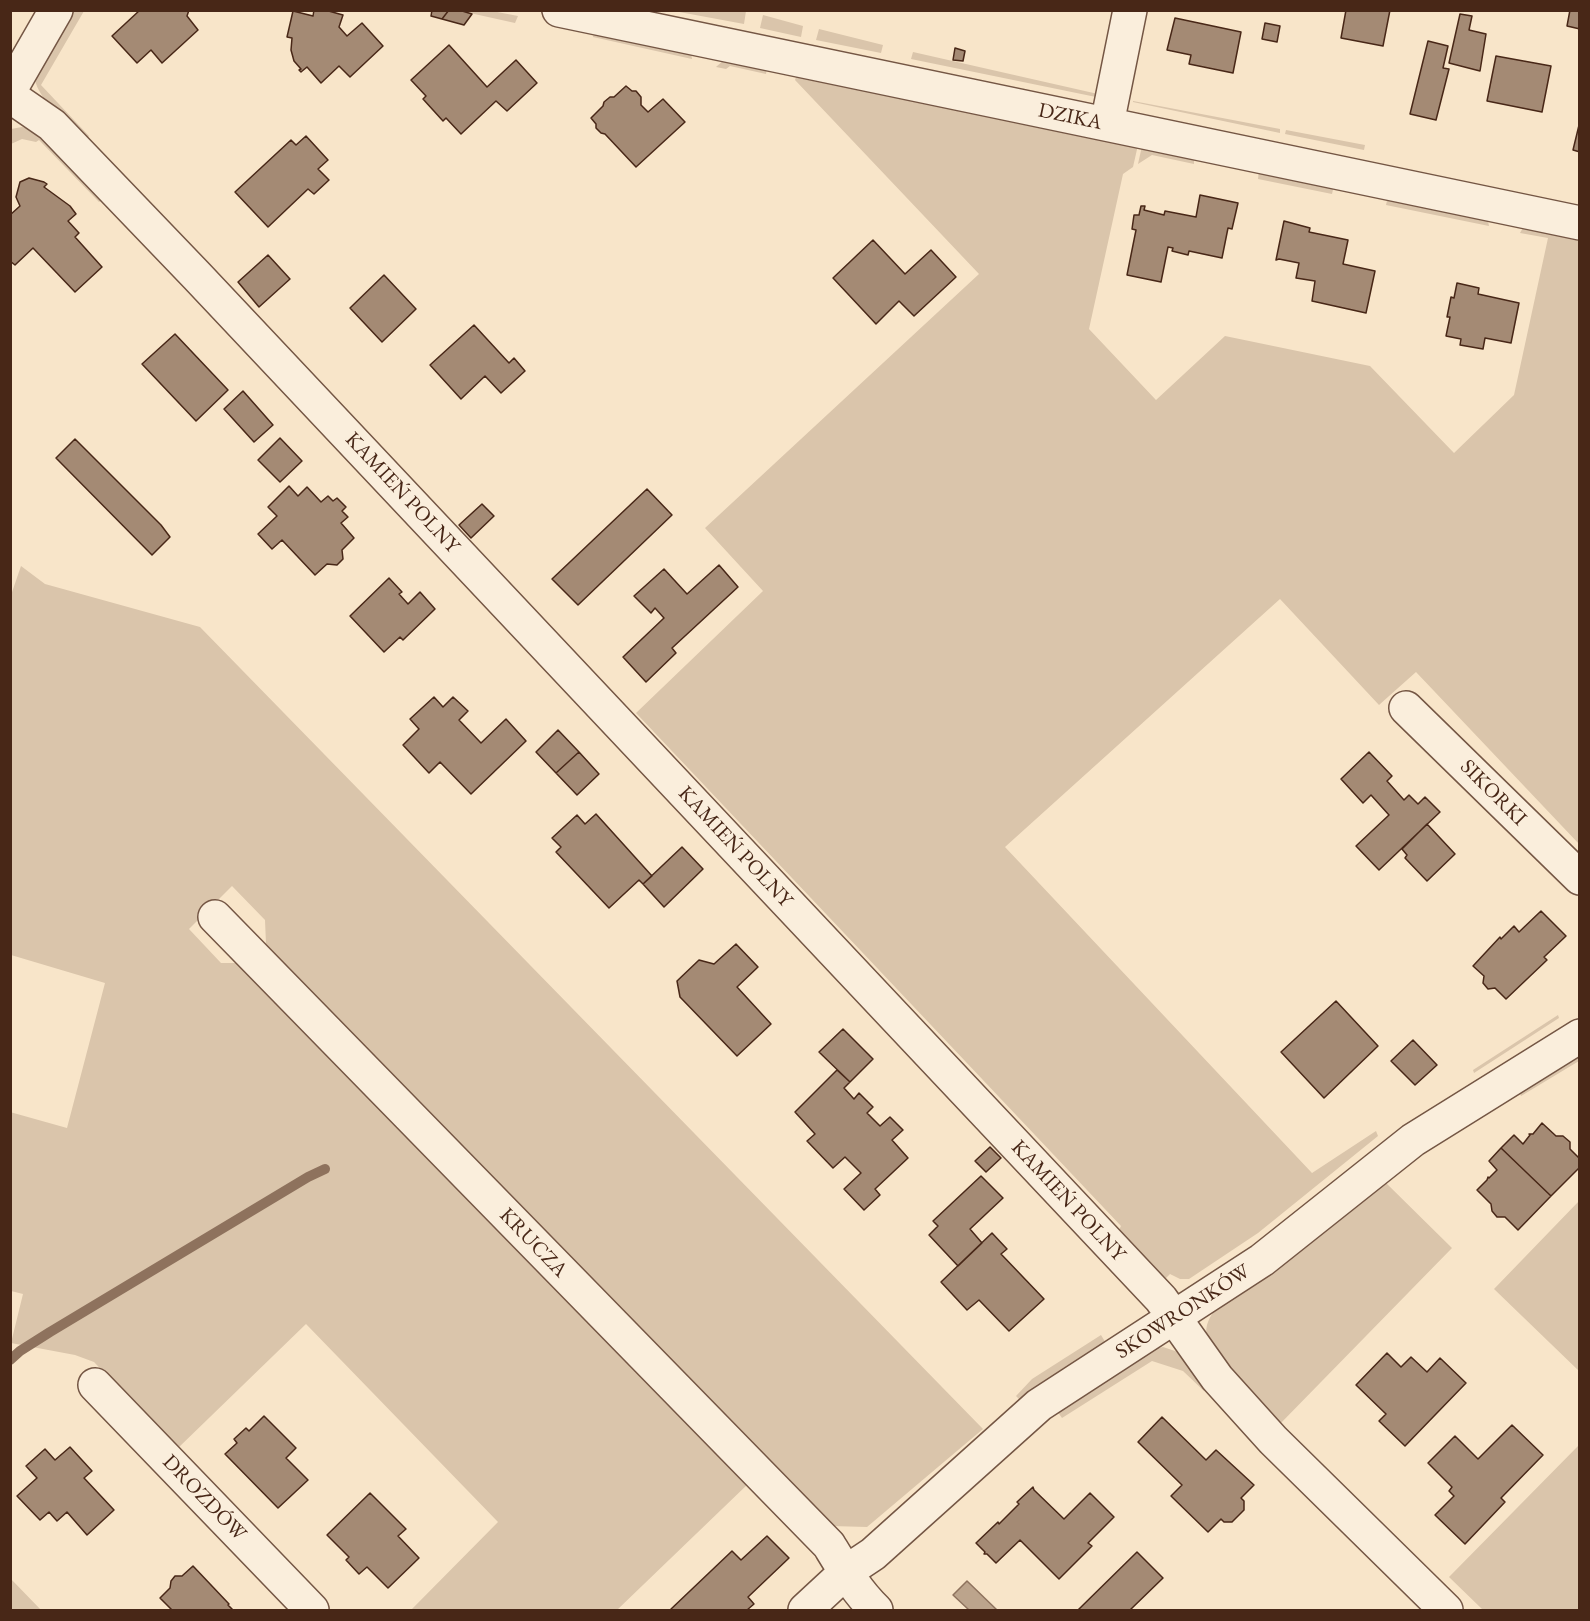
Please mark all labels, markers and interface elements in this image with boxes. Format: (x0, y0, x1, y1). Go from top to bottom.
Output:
street label: DZIKA (1036, 98, 1104, 136)
street label: KAMIEŃ POLNY (340, 427, 464, 559)
street label: SIKORKI (1455, 755, 1531, 831)
street label: KAMIEŃ POLNY (673, 781, 797, 913)
street label: KAMIEŃ POLNY (1006, 1135, 1130, 1267)
street label: KRUCZA (494, 1203, 572, 1283)
street label: SKOWRONKÓW (1111, 1259, 1255, 1365)
street label: DROZDÓW (157, 1450, 251, 1546)

